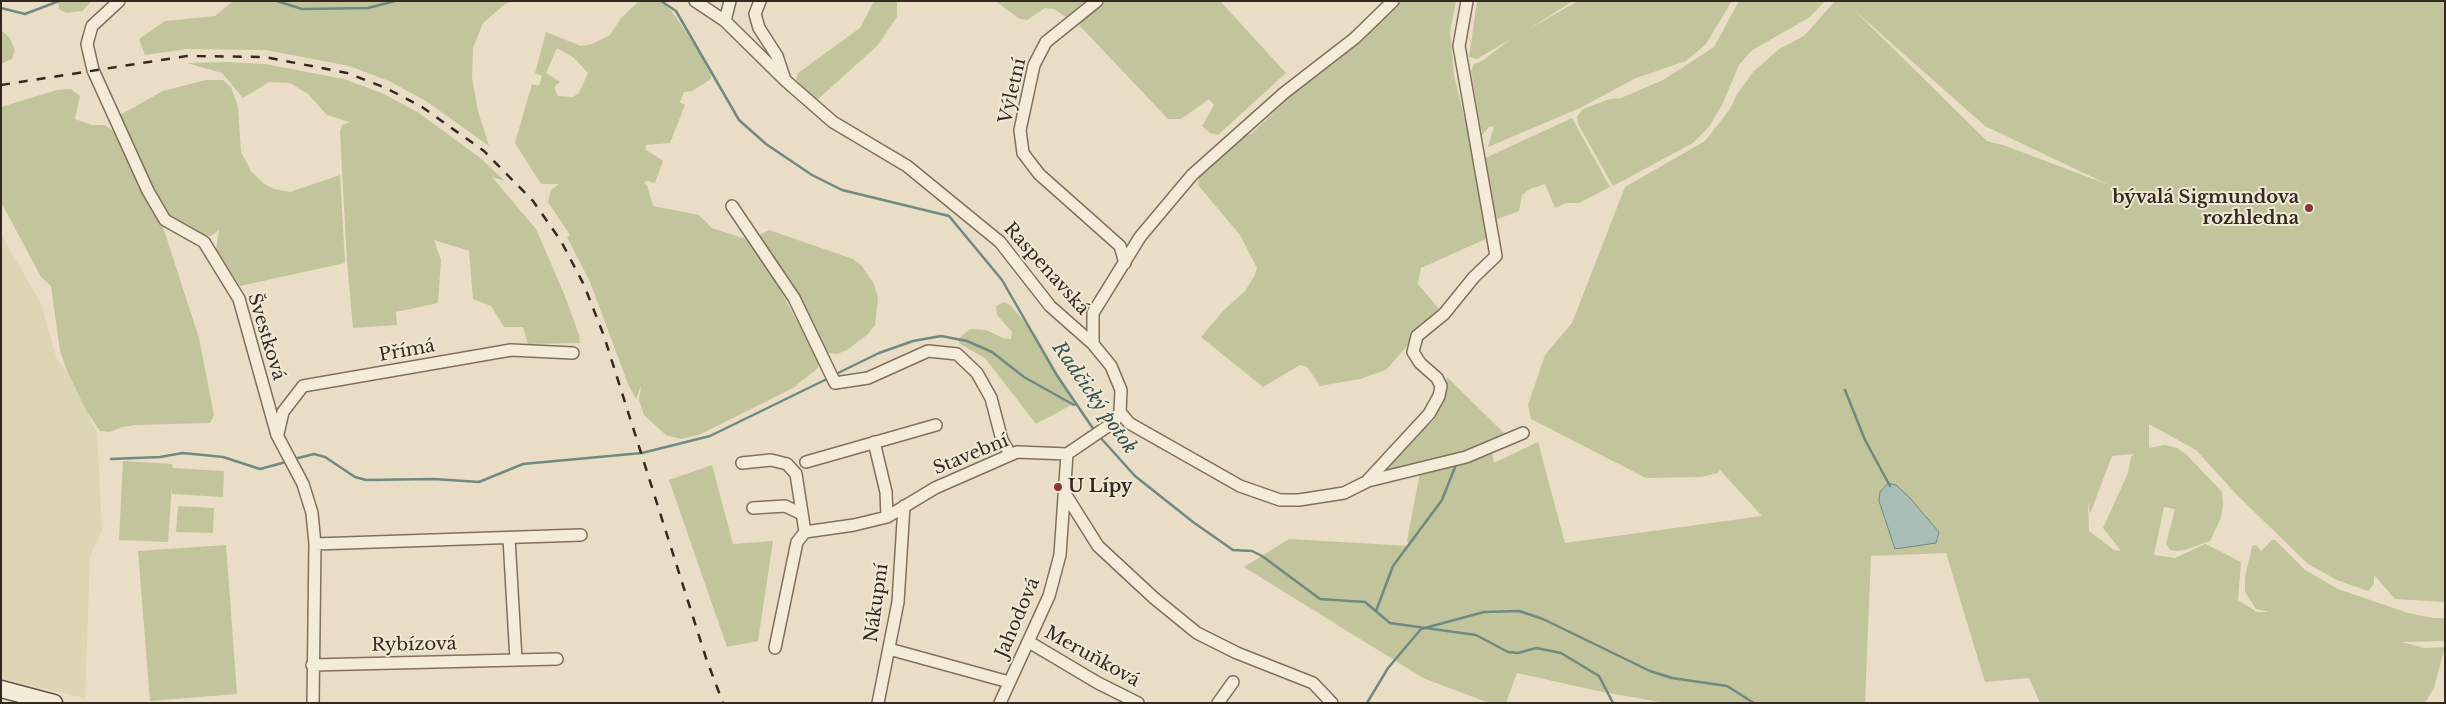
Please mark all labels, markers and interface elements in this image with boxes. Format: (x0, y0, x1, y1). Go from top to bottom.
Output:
street label: Výletní (995, 56, 1031, 126)
place label: bývalá Sigmundova rozhledna (2112, 187, 2299, 230)
marker: bývalá Sigmundova rozhledna (2303, 202, 2315, 214)
street label: Raspenavská (999, 218, 1093, 320)
street label: Švestková (243, 291, 289, 383)
street label: Přímá (377, 335, 437, 367)
water label: Radčický potok (1047, 338, 1141, 458)
street label: Stavební (930, 430, 1012, 480)
place label: U Lípy (1068, 476, 1132, 498)
marker: U Lípy (1052, 481, 1064, 493)
street label: Nákupní (861, 562, 893, 644)
street label: Jahodová (991, 575, 1045, 661)
street label: Meruňková (1041, 622, 1143, 692)
street label: Rybízová (371, 633, 457, 657)

